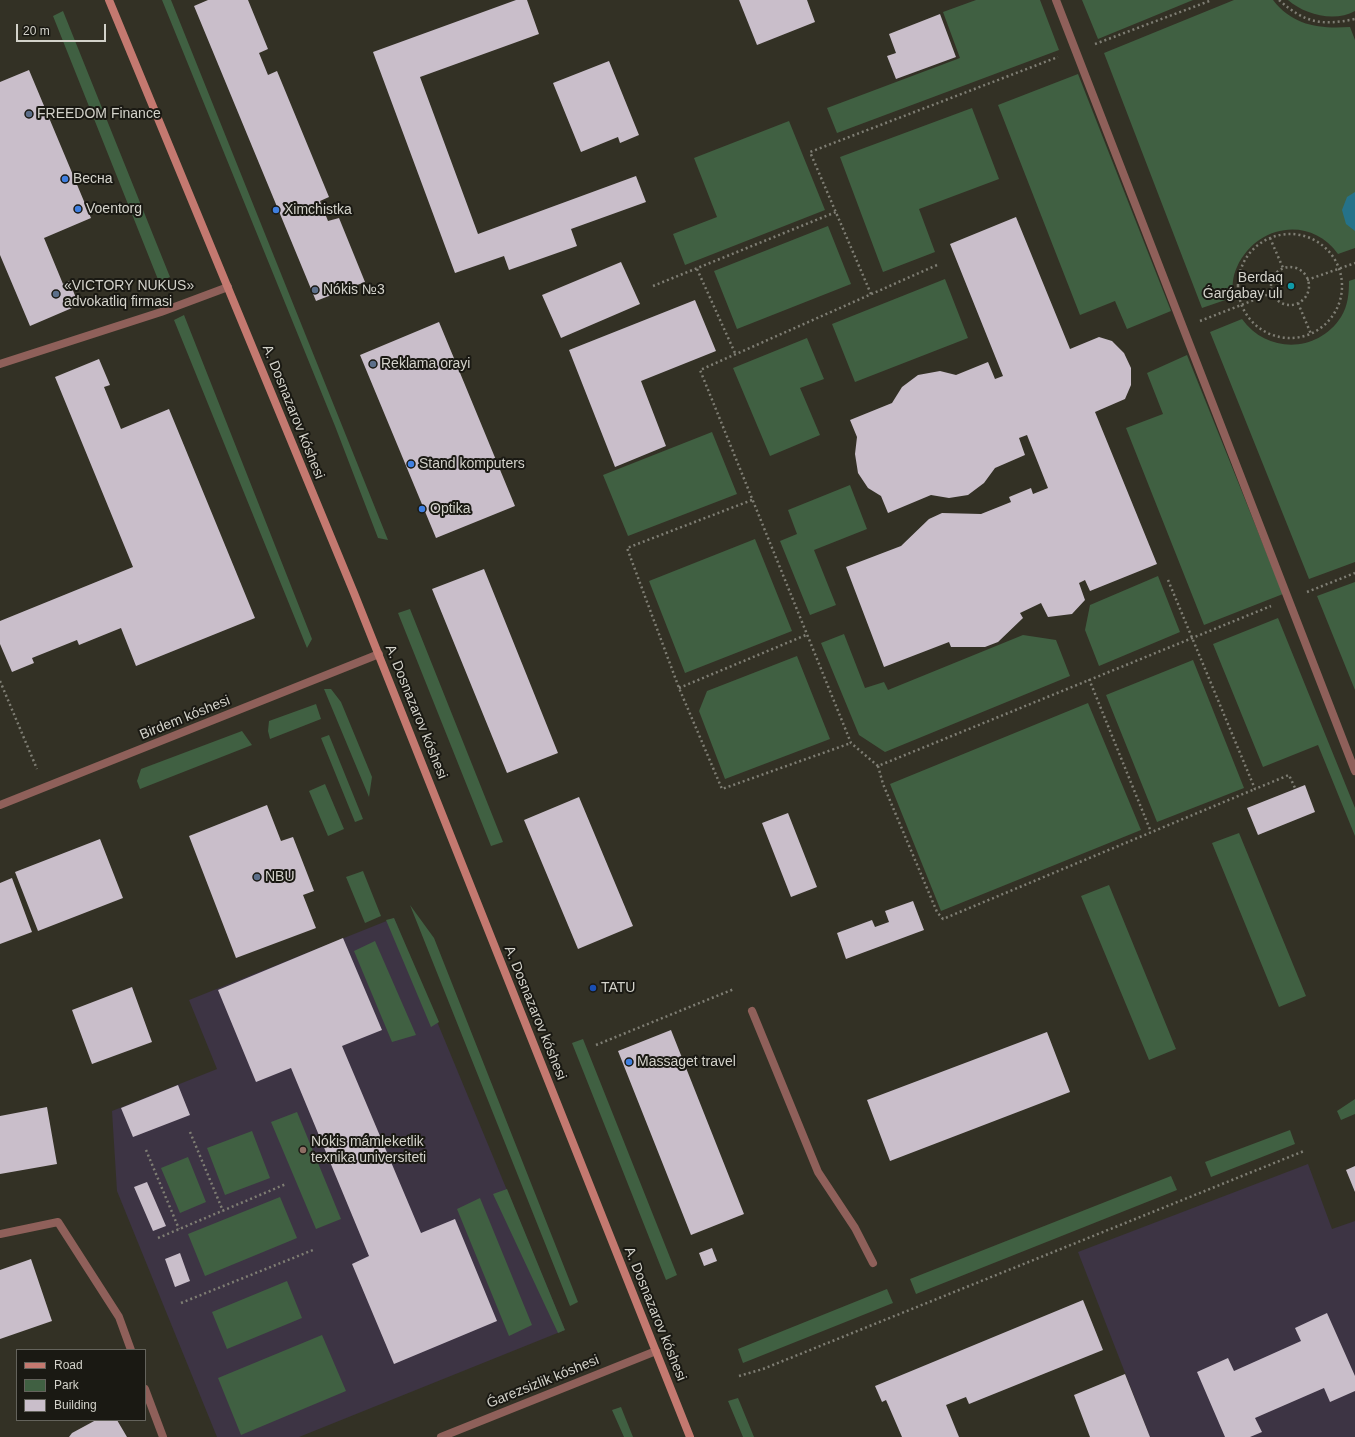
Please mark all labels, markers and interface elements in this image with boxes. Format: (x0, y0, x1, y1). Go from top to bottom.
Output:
scale bar (18, 16, 108, 42)
text: 20 m (23, 24, 50, 38)
place label: FREEDOM Finance (37, 106, 161, 122)
marker: FREEDOM Finance (24, 109, 34, 119)
place label: Весна (73, 171, 113, 187)
marker: Весна (60, 174, 70, 184)
place label: Voentorg (86, 201, 142, 217)
place label: Ximchistka (284, 202, 352, 218)
marker: Voentorg (73, 204, 83, 214)
marker: Ximchistka (271, 205, 281, 215)
place label: Berdaq Ǵarǵabay ulı (1203, 270, 1283, 302)
place label: «VICTORY NUKUS» advokatliq firmasi (64, 278, 194, 310)
marker: Berdaq Ǵarǵabay ulı (1286, 281, 1296, 291)
place label: Nókis №3 (323, 282, 385, 298)
marker: Nókis №3 (310, 285, 320, 295)
marker: «VICTORY NUKUS» advokatliq firmasi (51, 289, 61, 299)
street label: A. Dosnazarov kóshesi (258, 342, 328, 482)
place label: Reklama orayi (381, 356, 470, 372)
marker: Reklama orayi (368, 359, 378, 369)
place label: Stand komputers (419, 456, 525, 472)
marker: Stand komputers (406, 459, 416, 469)
place label: Optika (430, 501, 470, 517)
marker: Optika (417, 504, 427, 514)
street label: A. Dosnazarov kóshesi (381, 642, 451, 782)
street label: Birdem kóshesi (137, 692, 233, 744)
place label: NBU (265, 869, 295, 885)
marker: NBU (252, 872, 262, 882)
street label: A. Dosnazarov kóshesi (500, 943, 570, 1083)
place label: TATU (601, 980, 635, 996)
marker: TATU (588, 983, 598, 993)
place label: Massaget travel (637, 1054, 736, 1070)
marker: Massaget travel (624, 1057, 634, 1067)
place label: Nókis mámleketlik texnika universiteti (311, 1134, 426, 1166)
marker: Nókis mámleketlik texnika universiteti (298, 1145, 308, 1155)
street label: A. Dosnazarov kóshesi (620, 1244, 690, 1384)
legend (16, 1349, 146, 1421)
street label: Ǵarezsizlik kóshesi (484, 1352, 602, 1412)
text: Road (54, 1358, 83, 1372)
text: Park (54, 1378, 79, 1392)
text: Building (54, 1398, 97, 1412)

